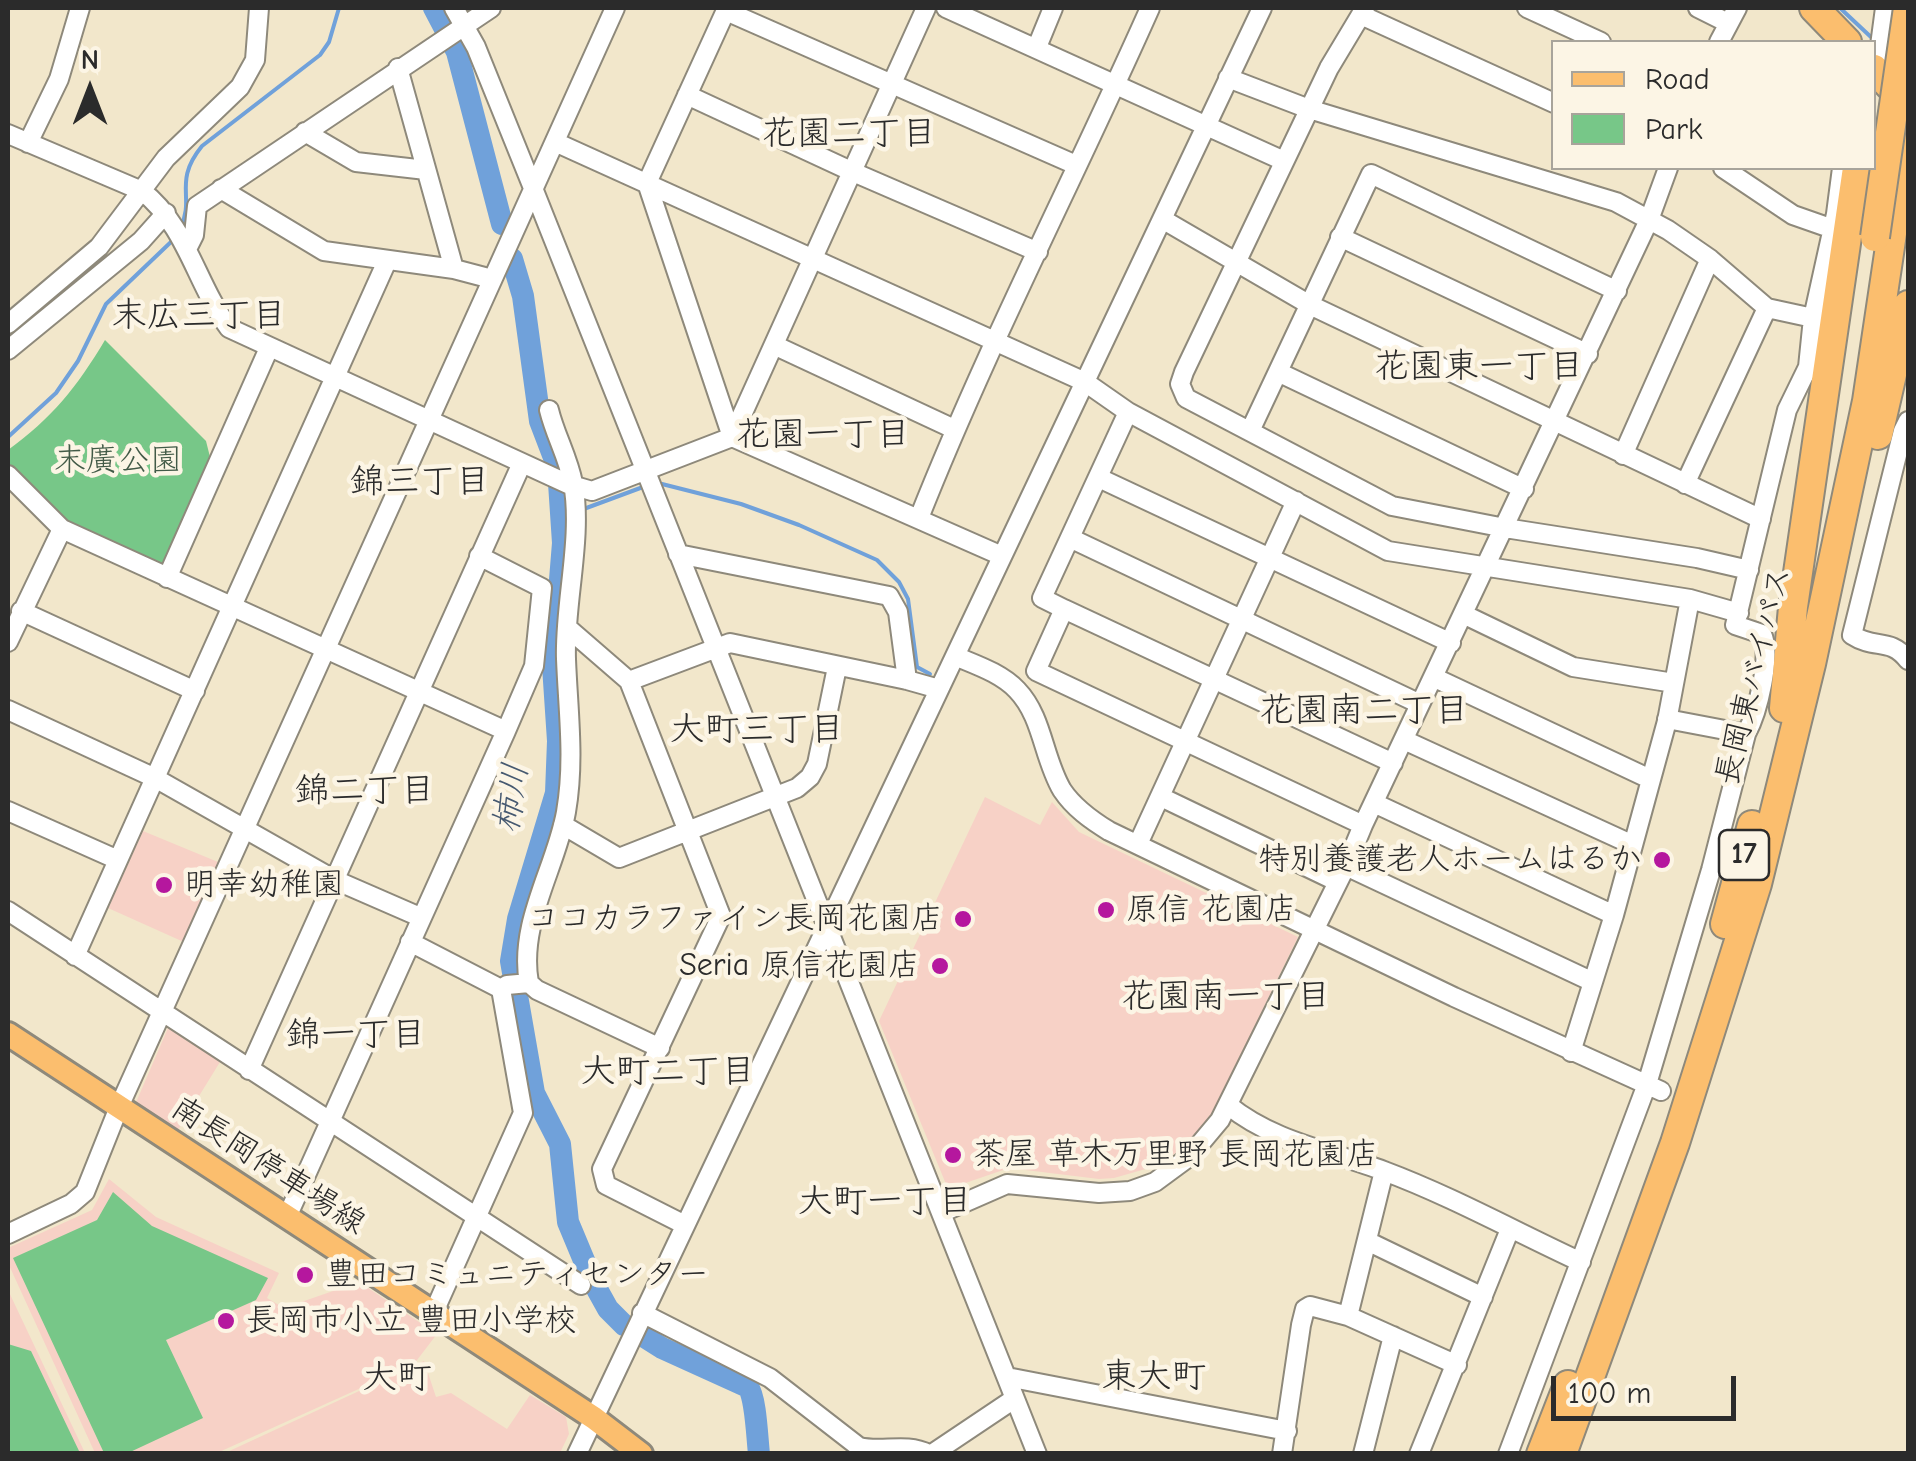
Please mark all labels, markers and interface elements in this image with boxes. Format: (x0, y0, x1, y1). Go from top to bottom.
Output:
north arrow (40, 40, 140, 140)
legend (1551, 40, 1876, 170)
text: N (81, 44, 99, 76)
text: Road (1645, 62, 1710, 97)
text: Park (1645, 112, 1702, 147)
district label: 花園二丁目 (762, 113, 936, 155)
district label: 末広三丁目 (112, 295, 286, 337)
district label: 花園東一丁目 (1374, 346, 1584, 388)
district label: 花園一丁目 (736, 414, 910, 456)
park label: 末廣公園 (54, 442, 182, 480)
district label: 錦三丁目 (350, 461, 490, 503)
street label: 長岡東バイパス (1708, 563, 1800, 789)
district label: 花園南二丁目 (1259, 690, 1469, 732)
district label: 大町三丁目 (670, 709, 844, 751)
water label: 柿川 (486, 760, 538, 836)
district label: 錦二丁目 (295, 770, 435, 812)
road number: 17 (1719, 830, 1769, 880)
place label: 特別養護老人ホームはるか (1258, 841, 1642, 879)
marker: 特別養護老人ホームはるか (1651, 849, 1673, 871)
place label: 明幸幼稚園 (184, 866, 344, 904)
marker: 明幸幼稚園 (153, 874, 175, 896)
place label: 原信 花園店 (1126, 891, 1297, 929)
marker: 原信 花園店 (1095, 899, 1117, 921)
place label: ココカラファイン長岡花園店 (527, 900, 943, 938)
marker: ココカラファイン長岡花園店 (952, 908, 974, 930)
place label: Seria 原信花園店 (679, 947, 920, 985)
marker: Seria 原信花園店 (929, 955, 951, 977)
district label: 花園南一丁目 (1121, 976, 1331, 1018)
district label: 錦一丁目 (286, 1014, 426, 1056)
district label: 大町二丁目 (581, 1051, 755, 1093)
street label: 南長岡停車場線 (164, 1089, 372, 1243)
place label: 茶屋 草木万里野 長岡花園店 (973, 1136, 1378, 1174)
marker: 茶屋 草木万里野 長岡花園店 (942, 1144, 964, 1166)
district label: 大町一丁目 (798, 1181, 972, 1223)
place label: 豊田コミュニティセンター (325, 1256, 709, 1294)
marker: 豊田コミュニティセンター (294, 1264, 316, 1286)
place label: 長岡市小立 豊田小学校 (246, 1302, 577, 1340)
marker: 長岡市小立 豊田小学校 (215, 1310, 237, 1332)
district label: 東大町 (1102, 1356, 1206, 1398)
scale bar (1556, 1356, 1741, 1418)
district label: 大町 (362, 1357, 432, 1399)
text: 100 m (1568, 1376, 1651, 1411)

